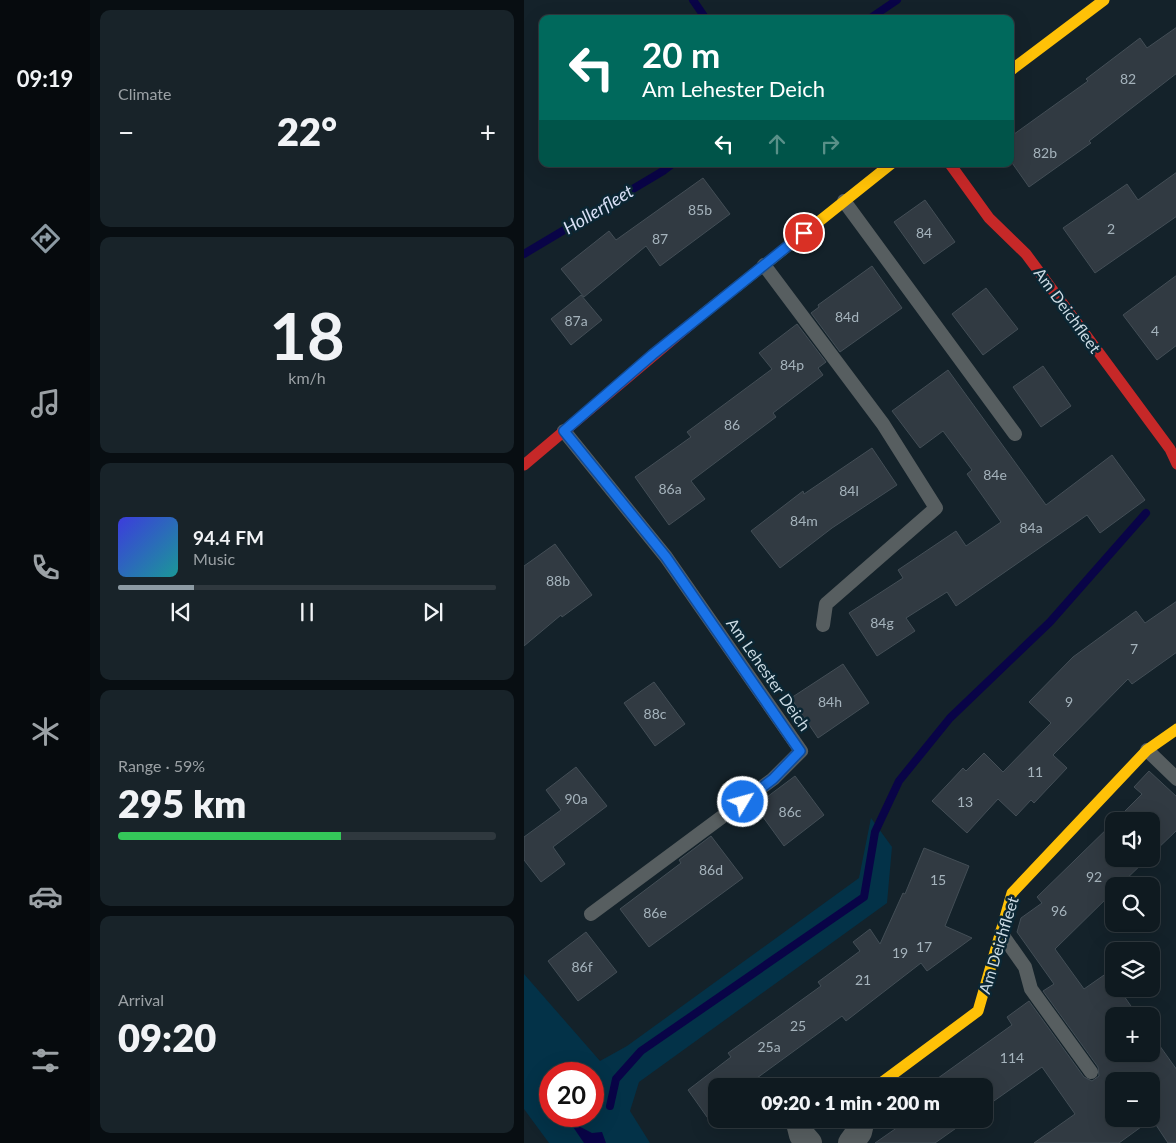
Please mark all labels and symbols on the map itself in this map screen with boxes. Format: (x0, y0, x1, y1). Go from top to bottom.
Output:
house number: 82 (1120, 70, 1136, 87)
house number: 82b (1033, 144, 1057, 161)
water label: Hollerfleet (559, 179, 638, 239)
house number: 85b (688, 201, 712, 218)
pin (783, 212, 825, 254)
house number: 2 (1107, 220, 1115, 237)
house number: 84 (916, 224, 932, 241)
house number: 87 (652, 230, 668, 247)
street label: Am Deichfleet (1031, 264, 1105, 357)
house number: 84d (835, 308, 859, 325)
house number: 87a (564, 312, 588, 329)
house number: 4 (1151, 322, 1159, 339)
house number: 84p (780, 356, 804, 373)
house number: 86 (724, 416, 740, 433)
house number: 84e (983, 466, 1007, 483)
house number: 86a (658, 480, 682, 497)
house number: 84l (839, 482, 859, 499)
house number: 84m (790, 512, 818, 529)
house number: 84a (1019, 519, 1043, 536)
house number: 88b (546, 572, 570, 589)
street label: Am Lehester Deich (723, 614, 815, 734)
house number: 84g (870, 614, 894, 631)
house number: 7 (1130, 640, 1138, 657)
house number: 84h (818, 693, 842, 710)
house number: 9 (1065, 693, 1073, 710)
house number: 88c (644, 705, 667, 722)
house number: 11 (1027, 763, 1043, 780)
position arrow (716, 775, 768, 827)
house number: 90a (564, 790, 588, 807)
house number: 13 (957, 793, 973, 810)
house number: 86c (779, 803, 802, 820)
house number: 86d (699, 861, 723, 878)
house number: 92 (1086, 868, 1102, 885)
house number: 15 (930, 871, 946, 888)
street label: Am Deichfleet (974, 894, 1022, 996)
house number: 96 (1051, 902, 1067, 919)
house number: 86e (643, 904, 667, 921)
house number: 17 (916, 938, 932, 955)
house number: 19 (892, 944, 908, 961)
house number: 86f (571, 958, 593, 975)
house number: 21 (855, 971, 871, 988)
house number: 25 (790, 1017, 806, 1034)
house number: 25a (757, 1038, 781, 1055)
house number: 114 (1000, 1049, 1024, 1066)
speed limit sign: 20 (539, 1062, 604, 1127)

